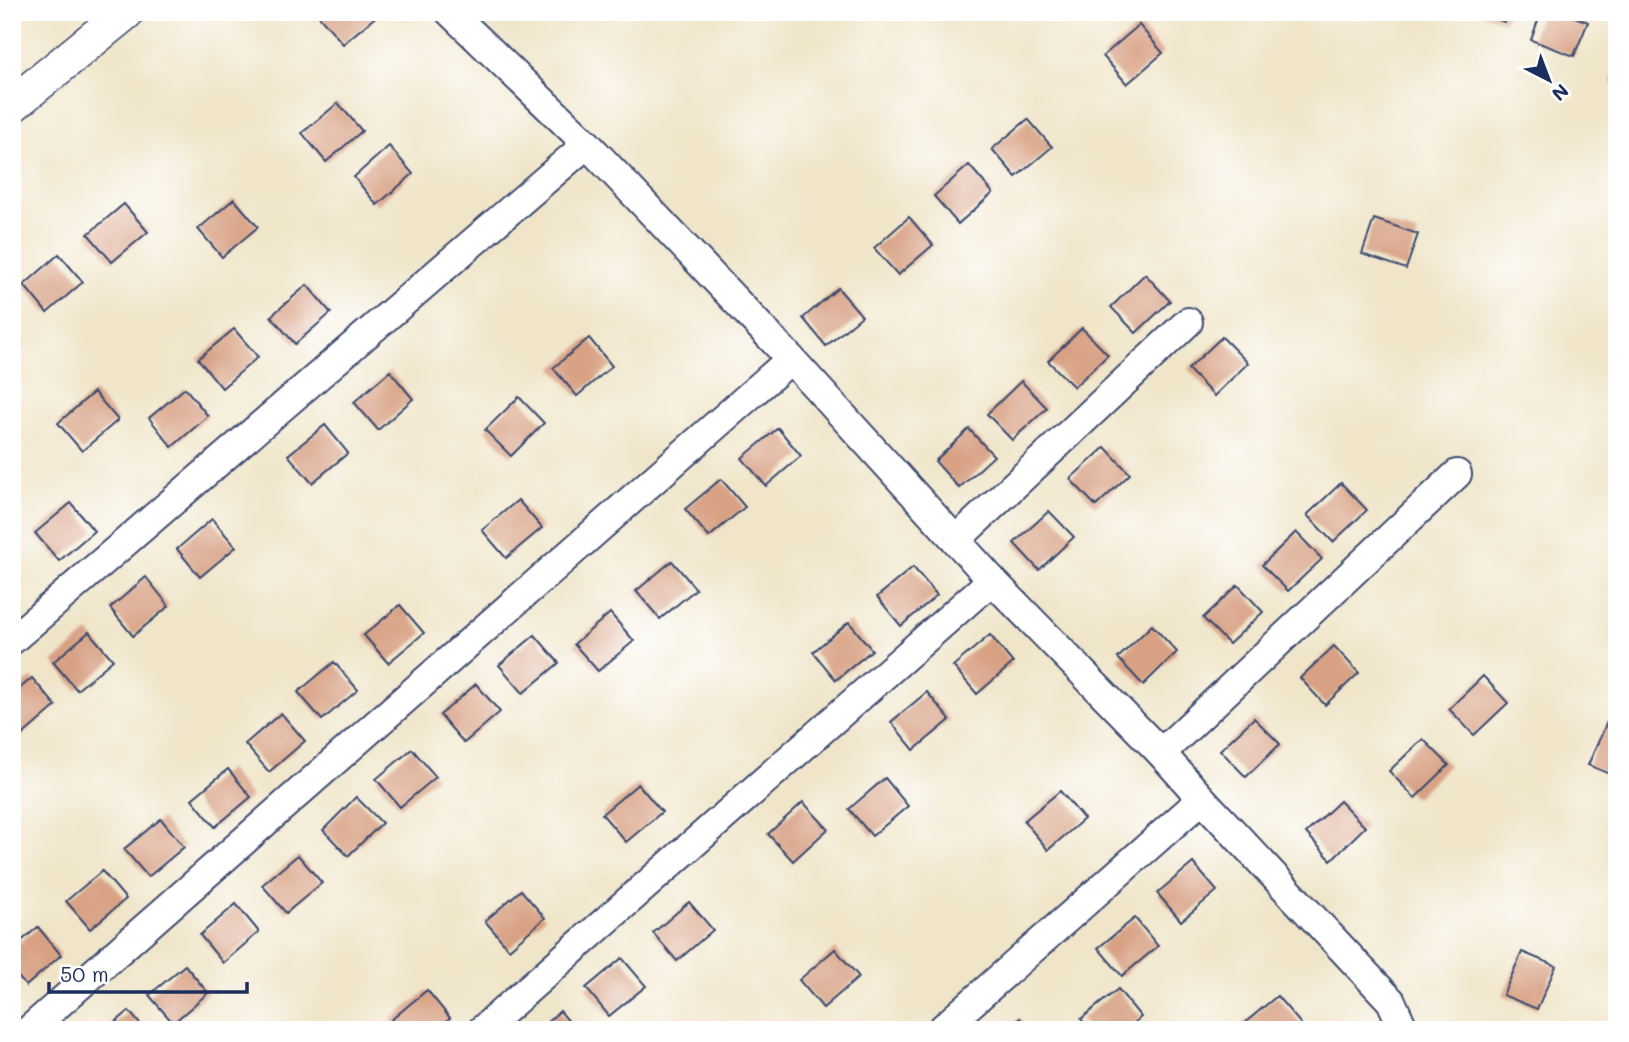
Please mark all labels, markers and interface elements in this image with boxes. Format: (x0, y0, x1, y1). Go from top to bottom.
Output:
north arrow (1514, 46, 1584, 116)
text: N (1547, 79, 1574, 107)
scale bar (49, 951, 247, 995)
text: 50 m (60, 960, 109, 987)

